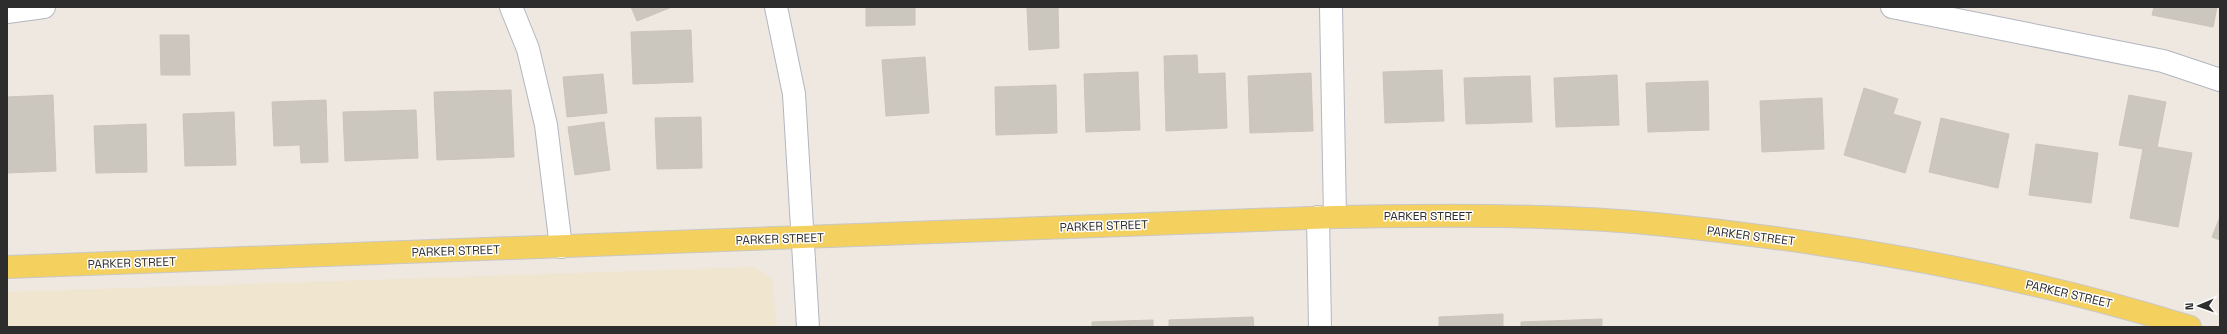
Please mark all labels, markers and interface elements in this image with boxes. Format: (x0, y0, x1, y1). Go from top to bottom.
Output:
street label: PARKER STREET (1384, 208, 1472, 224)
street label: PARKER STREET (1059, 216, 1149, 236)
street label: PARKER STREET (1706, 223, 1796, 249)
street label: PARKER STREET (735, 229, 825, 249)
street label: PARKER STREET (411, 241, 501, 261)
street label: PARKER STREET (87, 253, 177, 273)
street label: PARKER STREET (2024, 276, 2114, 312)
north arrow (2179, 286, 2219, 326)
text: N (2182, 302, 2196, 310)

